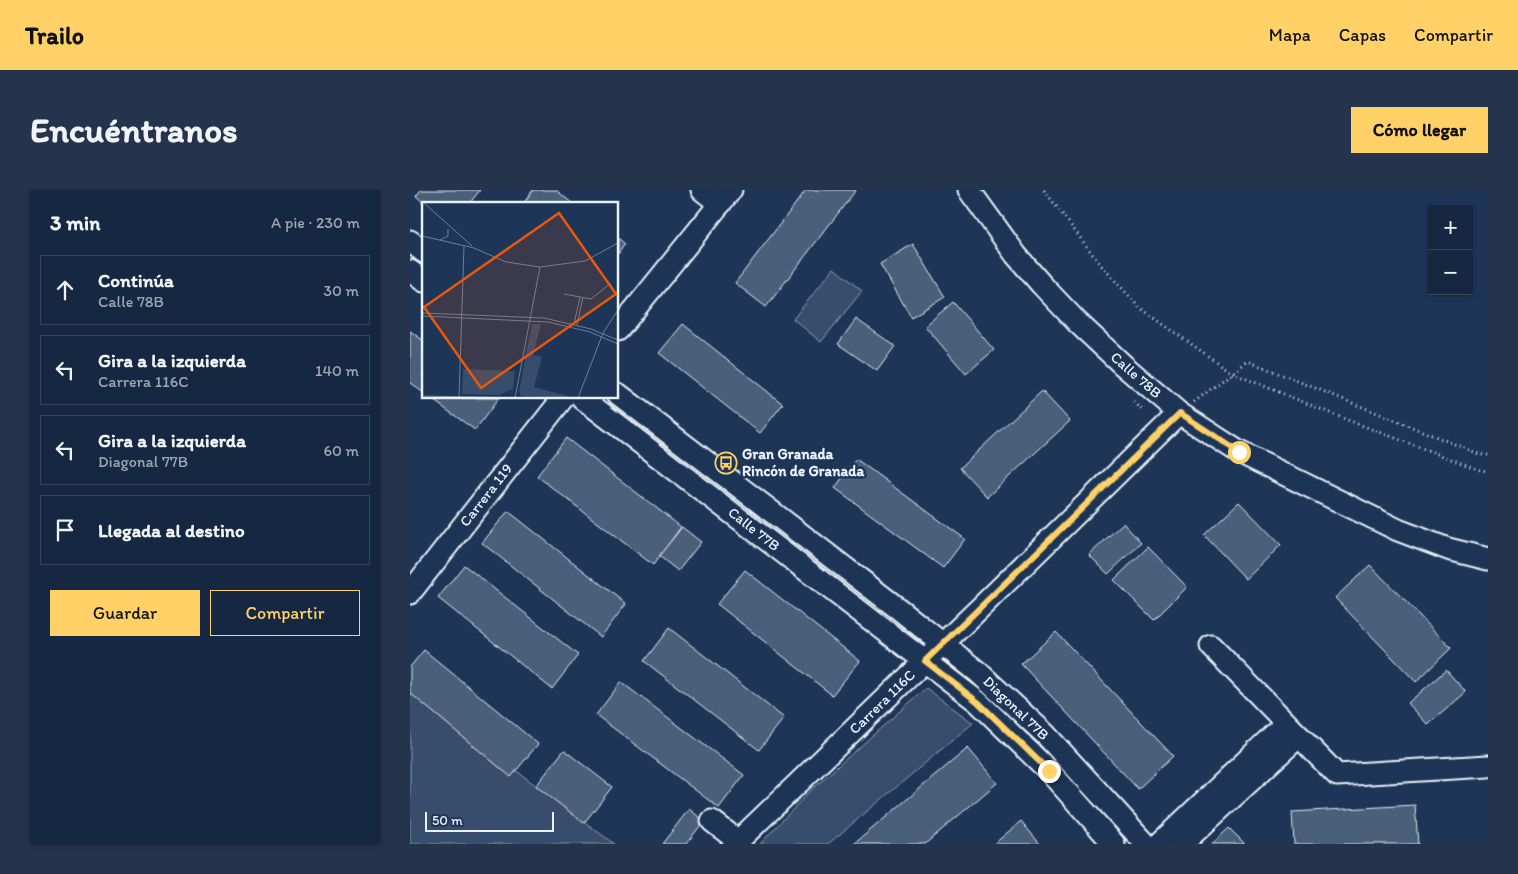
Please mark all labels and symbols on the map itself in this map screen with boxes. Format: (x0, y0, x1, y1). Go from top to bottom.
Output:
inset map (422, 202, 619, 399)
street label: Calle 78B (1107, 348, 1165, 402)
route start (1228, 441, 1251, 464)
place label: Gran Granada Rincón de Granada (742, 445, 864, 480)
bus stop icon: Gran Granada Rincón de Granada (714, 451, 738, 475)
street label: Carrera 119 (456, 460, 516, 530)
street label: Calle 77B (724, 503, 784, 555)
street label: Carrera 116C (845, 666, 919, 738)
street label: Diagonal 77B (979, 672, 1053, 744)
route end (1038, 760, 1061, 783)
scale bar (425, 809, 554, 832)

